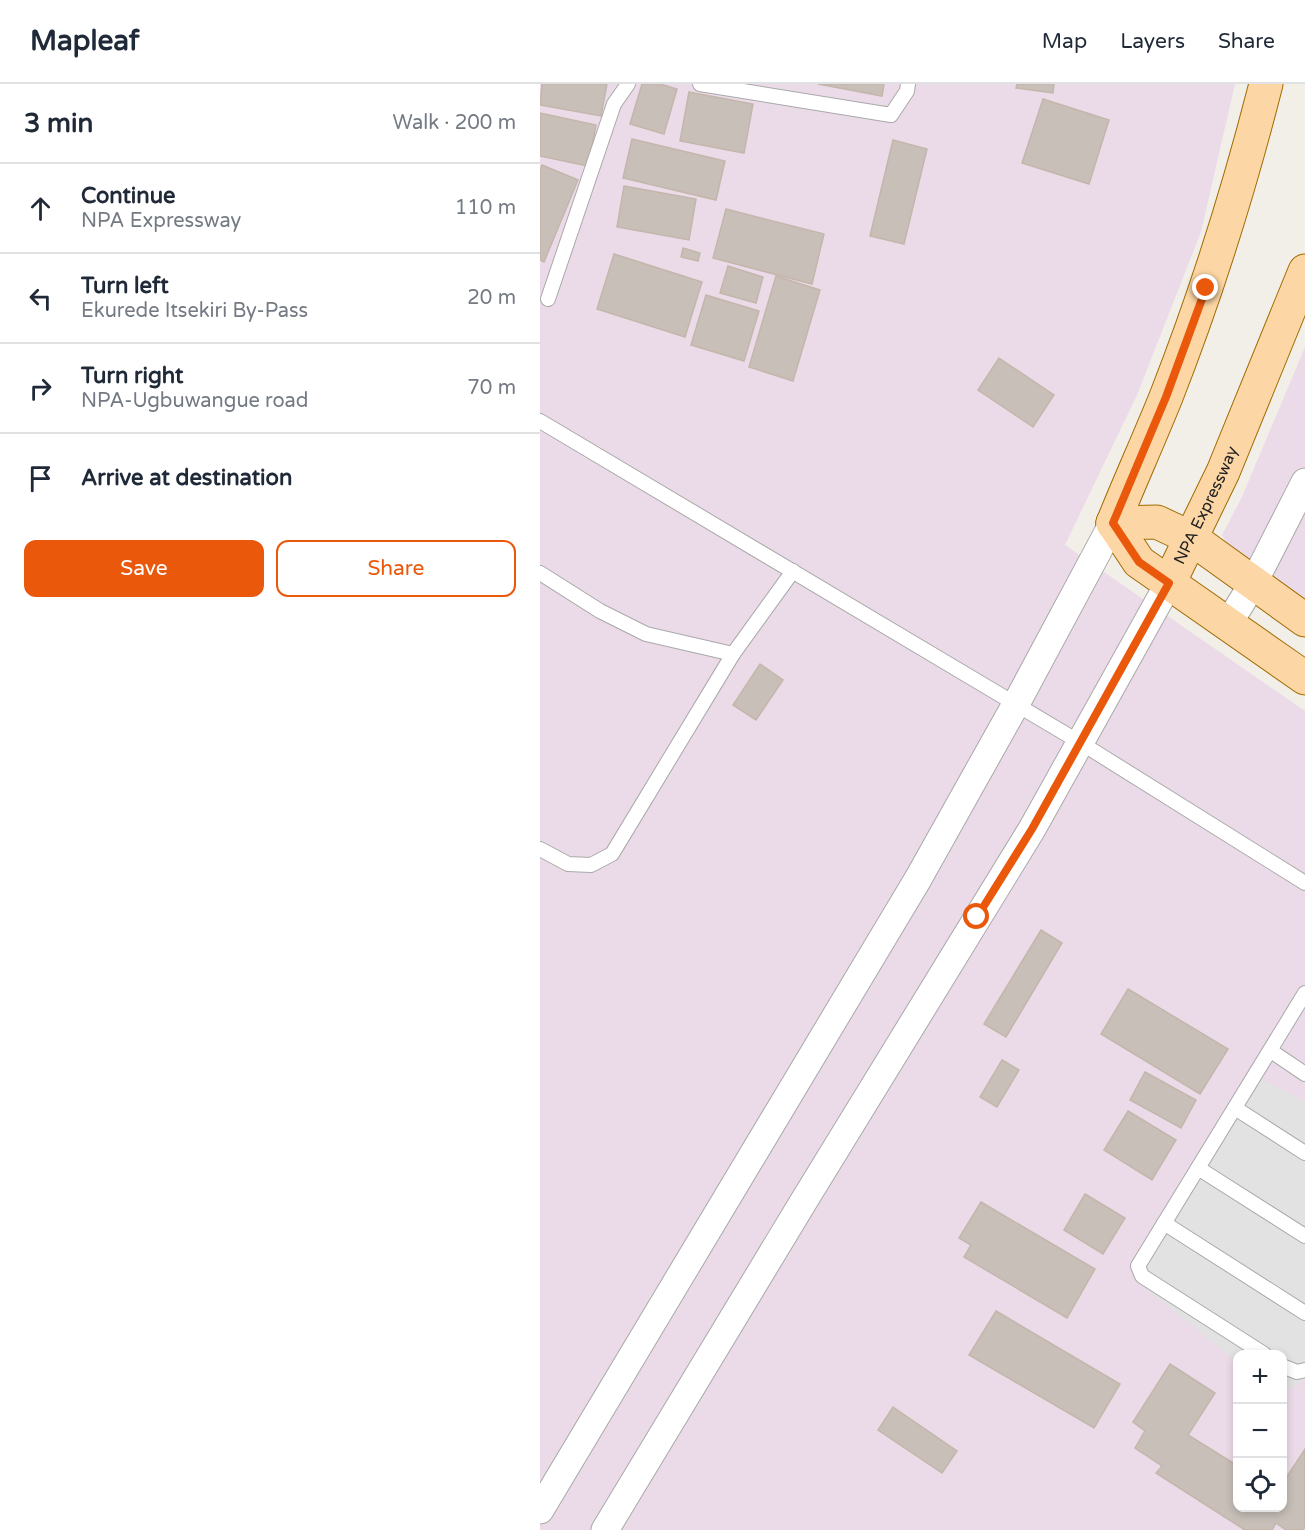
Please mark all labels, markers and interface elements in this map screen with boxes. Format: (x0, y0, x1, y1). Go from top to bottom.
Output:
text: Mapleaf (30, 24, 139, 58)
text: Map (1042, 29, 1087, 54)
text: Layers (1120, 29, 1185, 54)
text: Share (1218, 29, 1275, 54)
text: 3 min (24, 108, 93, 139)
text: Walk · 200 m (393, 111, 516, 135)
text: Continue (81, 183, 176, 209)
icon: ahead (24, 192, 57, 225)
text: 110 m (455, 196, 516, 220)
text: NPA Expressway (81, 209, 241, 233)
text: Turn left (81, 273, 169, 299)
route end (1192, 274, 1218, 300)
icon: left (24, 282, 57, 315)
text: 20 m (467, 286, 516, 310)
text: Ekurede Itsekiri By-Pass (81, 299, 308, 323)
text: Turn right (81, 363, 183, 389)
icon: right (24, 372, 57, 405)
text: 70 m (467, 376, 516, 400)
text: NPA-Ugbuwangue road (81, 389, 308, 413)
street label: NPA Expressway (1170, 443, 1243, 568)
icon: arrive (24, 462, 57, 495)
text: Arrive at destination (81, 465, 292, 491)
button: Save (24, 540, 264, 597)
button: Share (276, 540, 516, 597)
route start (963, 903, 989, 929)
map controls (1233, 1350, 1287, 1512)
button: + (1233, 1350, 1287, 1404)
button: − (1233, 1404, 1287, 1458)
button: locate (1233, 1458, 1287, 1512)

